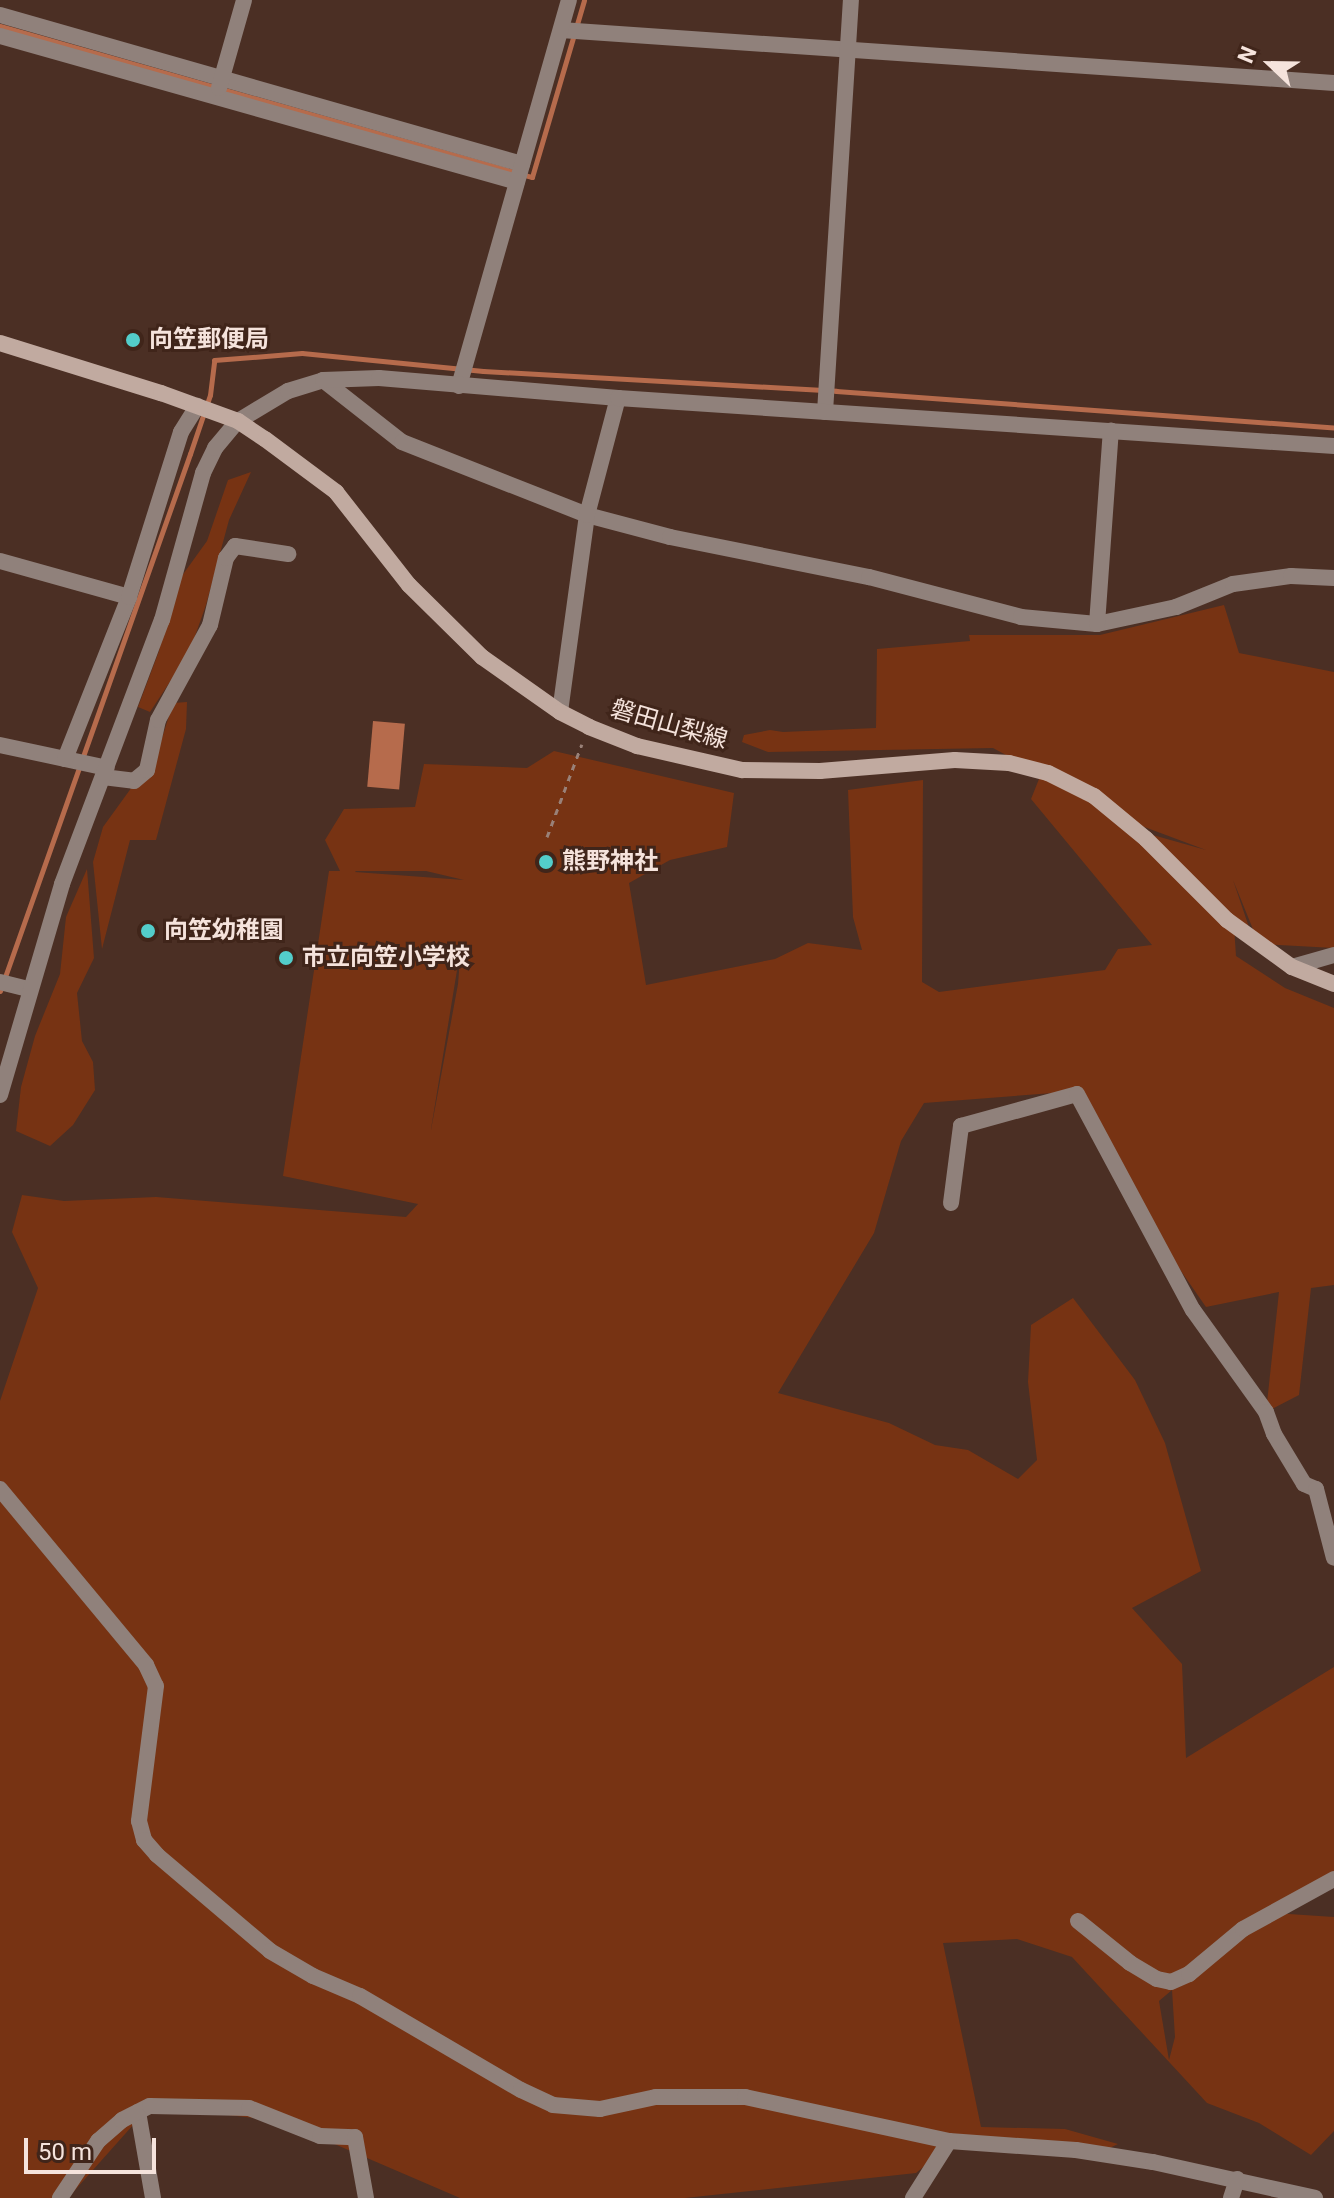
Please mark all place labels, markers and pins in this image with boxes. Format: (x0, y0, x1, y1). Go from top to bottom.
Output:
place label: 向笠郵便局 (149, 326, 269, 354)
marker: 向笠郵便局 (124, 331, 142, 349)
place label: 熊野神社 (562, 848, 658, 876)
marker: 熊野神社 (537, 853, 555, 871)
place label: 向笠幼稚園 (164, 917, 284, 945)
marker: 向笠幼稚園 (139, 922, 157, 940)
place label: 市立向笠小学校 (302, 944, 470, 972)
marker: 市立向笠小学校 (277, 949, 295, 967)

